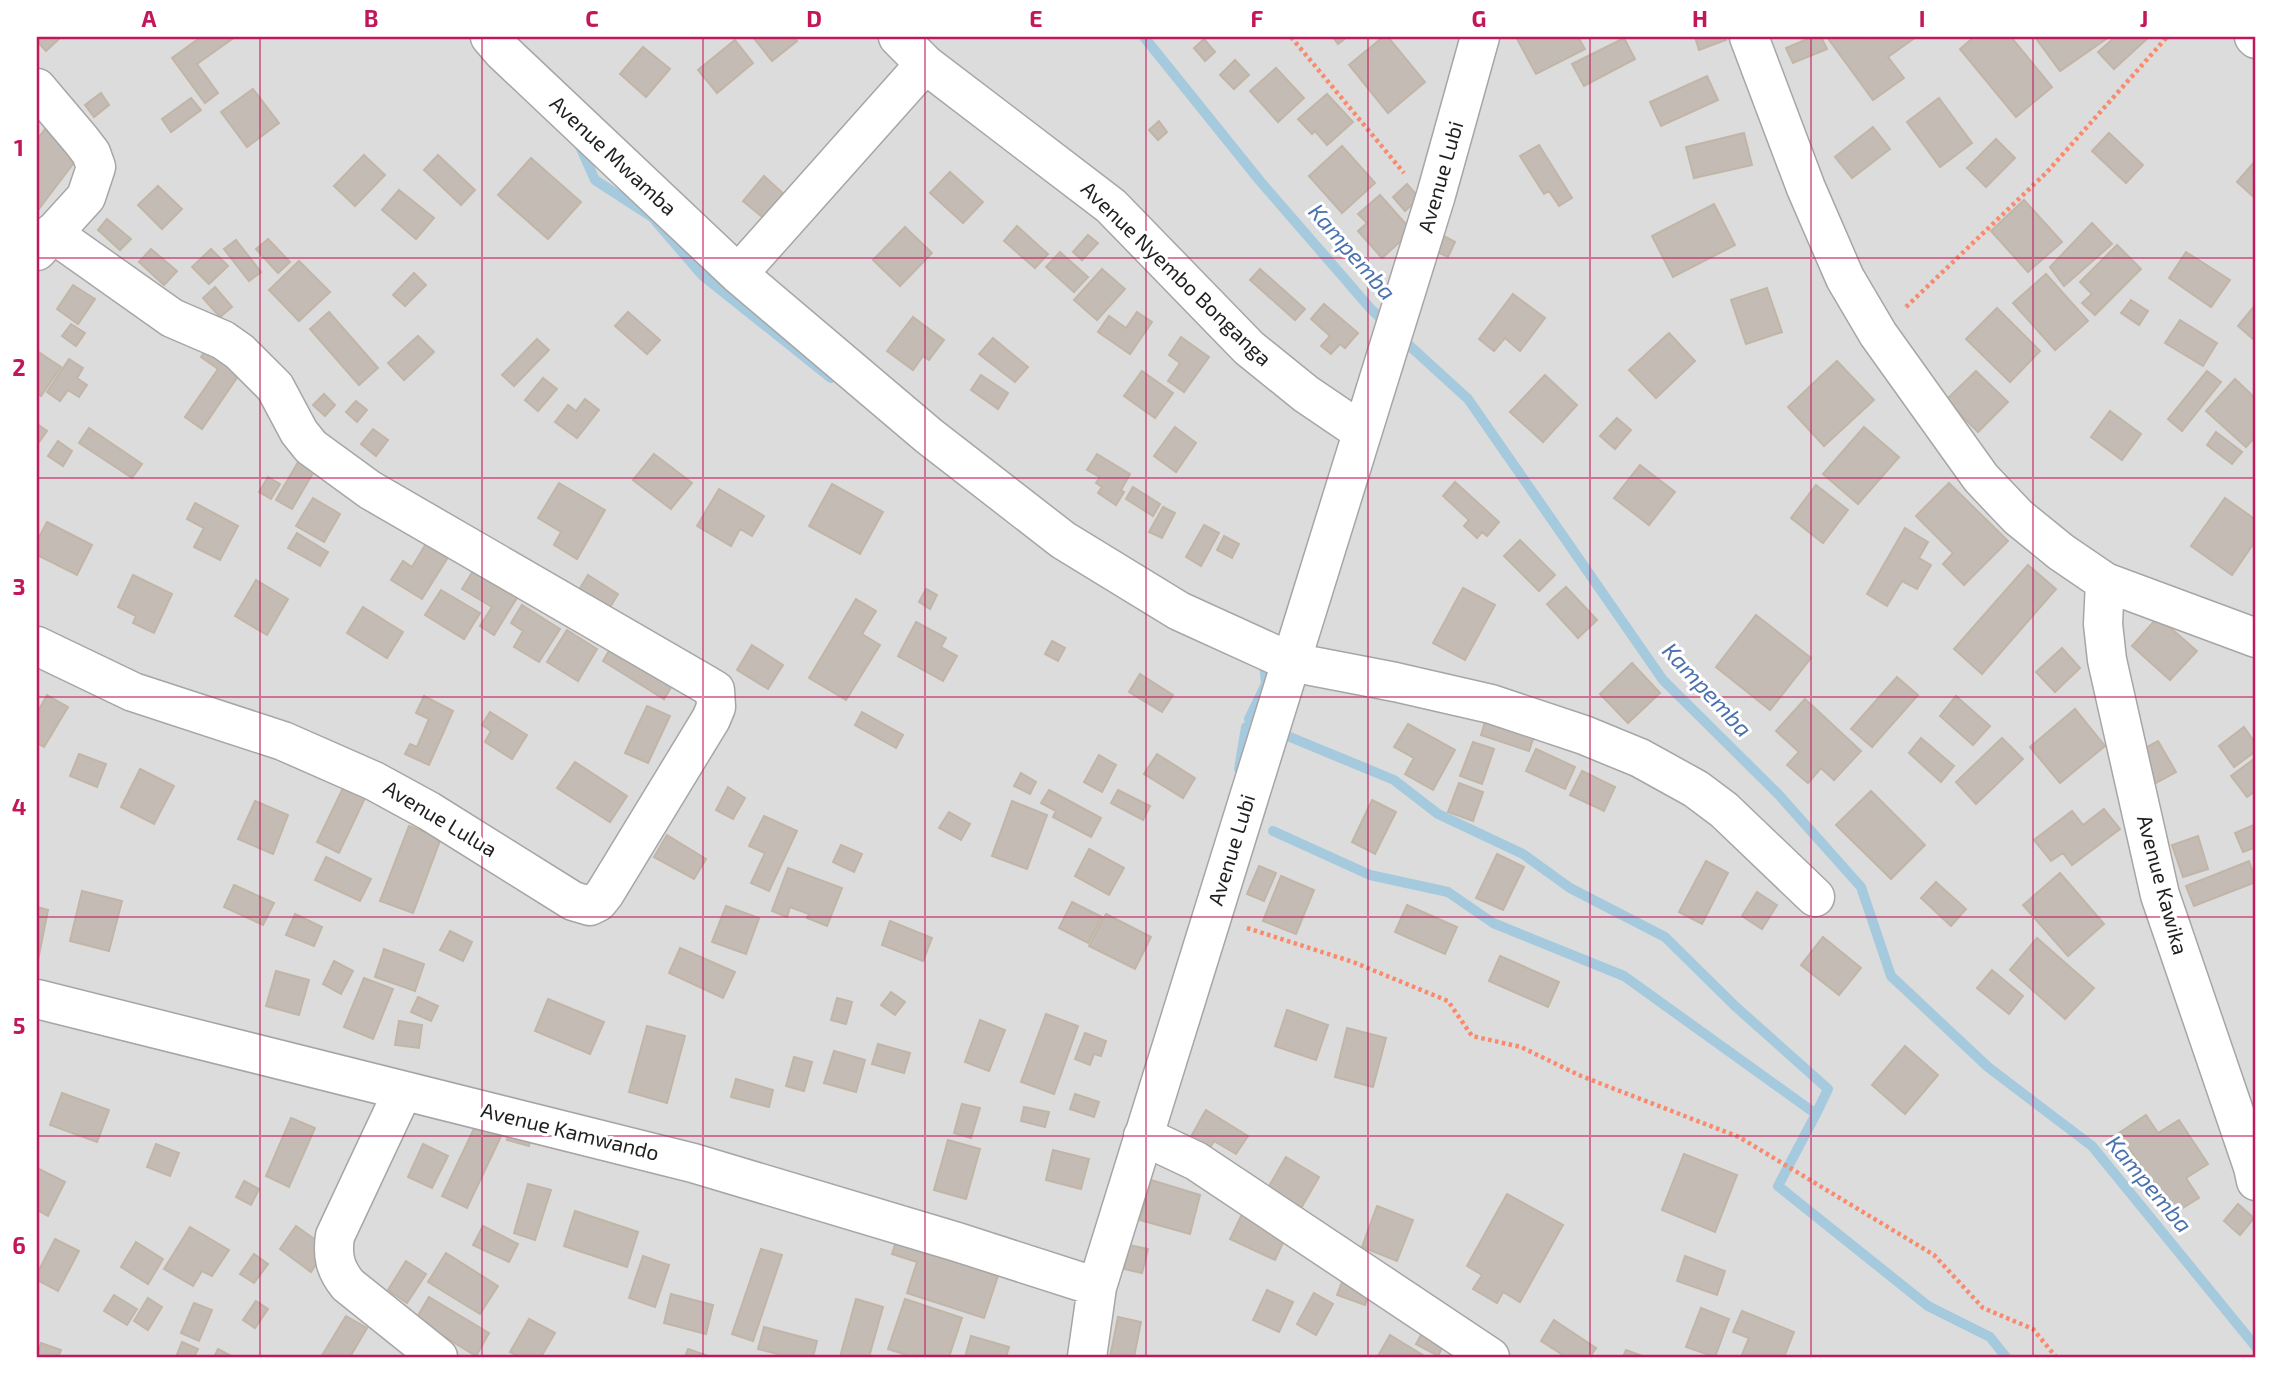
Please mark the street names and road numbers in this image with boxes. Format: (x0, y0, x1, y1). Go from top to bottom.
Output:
street label: Avenue Mwamba (545, 90, 683, 220)
street label: Avenue Lubi (1412, 118, 1467, 235)
street label: Avenue Nyembo Bonganga (1077, 175, 1277, 370)
street label: Avenue Lulua (380, 774, 502, 861)
street label: Avenue Lubi (1202, 791, 1259, 908)
street label: Avenue Kawika (2133, 812, 2194, 957)
street label: Avenue Kamwando (479, 1096, 662, 1165)

